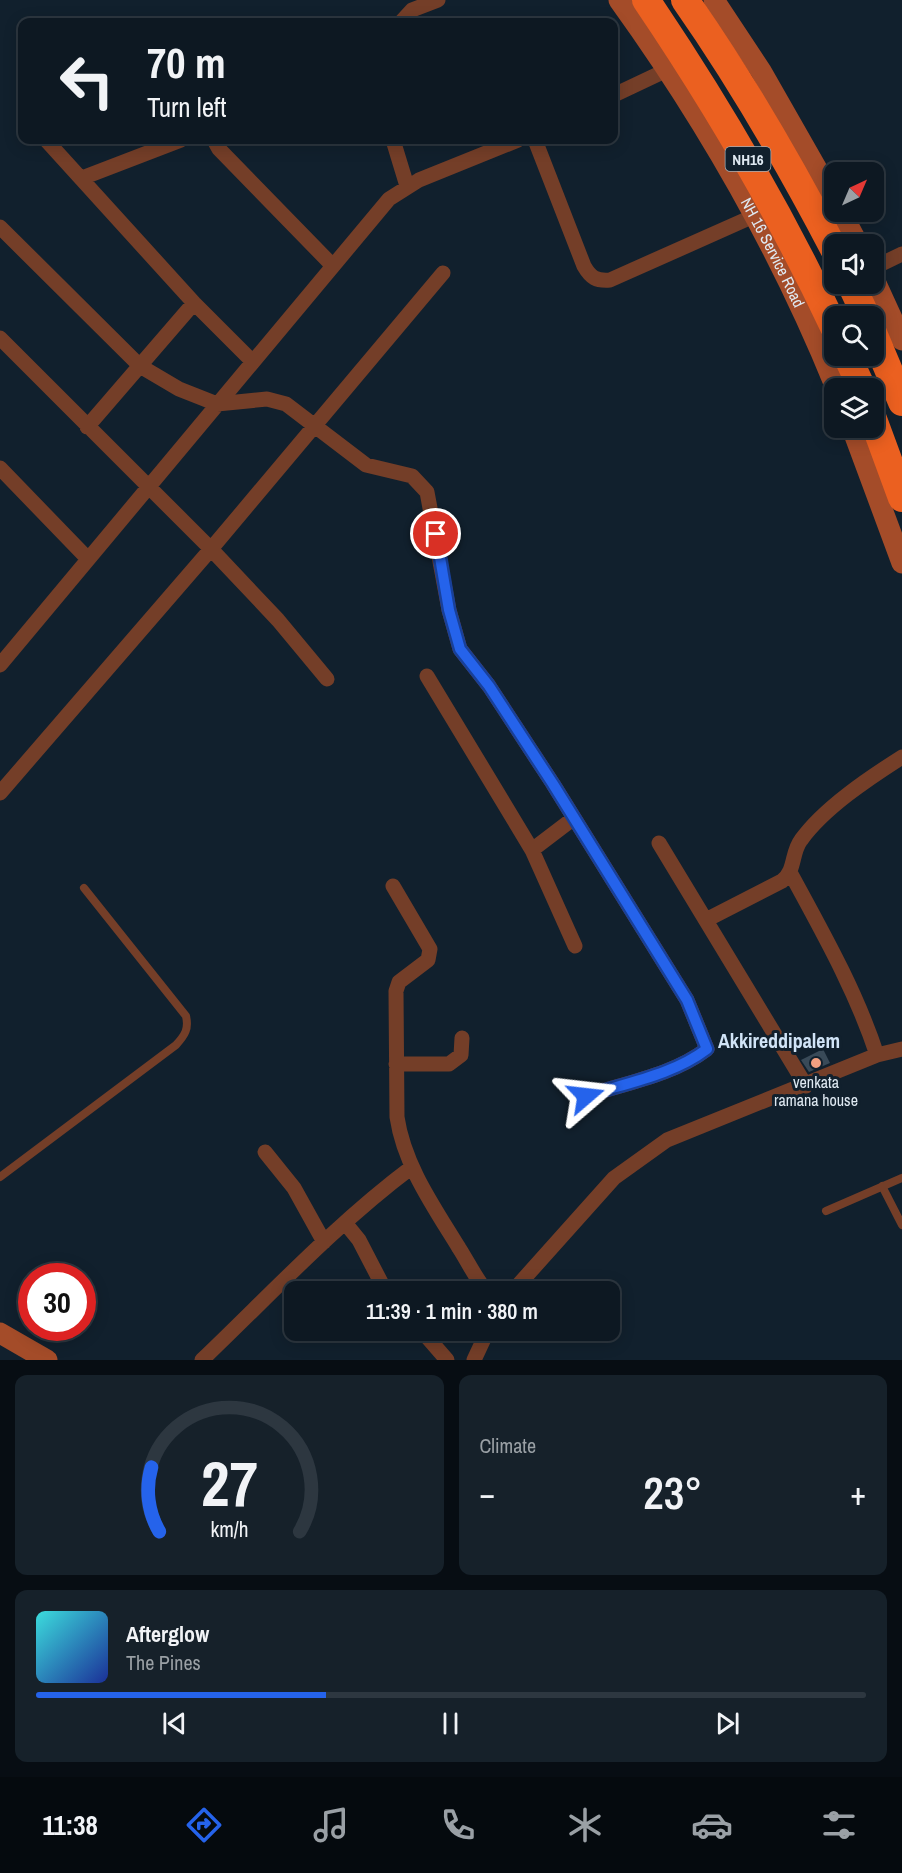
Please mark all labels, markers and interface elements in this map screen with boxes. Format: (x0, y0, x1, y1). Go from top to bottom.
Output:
text: 70 m (147, 35, 226, 91)
icon: left (48, 42, 126, 120)
text: Turn left (147, 89, 226, 125)
road number: NH16 (726, 147, 771, 171)
north arrow (824, 162, 884, 222)
map controls (824, 162, 884, 438)
street label: NH 16 Service Road (736, 194, 810, 311)
button: sound (824, 234, 884, 294)
button: search (824, 306, 884, 366)
button: layers (824, 378, 884, 438)
pin (410, 508, 461, 559)
icon: arrive (419, 517, 452, 550)
district label: Akkireddipalem (718, 1027, 840, 1054)
marker: venkata ramana house (809, 1056, 823, 1070)
position arrow (554, 1064, 618, 1128)
place label: venkata ramana house (774, 1071, 858, 1111)
speed limit sign: 30 (18, 1263, 96, 1341)
text: 11:39 · 1 min · 380 m (366, 1296, 538, 1326)
text: Climate (480, 1432, 536, 1459)
text: 27 (201, 1441, 258, 1525)
text: 23° (643, 1462, 702, 1523)
text: − (480, 1471, 495, 1515)
text: + (850, 1471, 866, 1515)
text: km/h (210, 1515, 248, 1544)
text: Afterglow (126, 1619, 209, 1649)
text: The Pines (126, 1649, 201, 1676)
icon: previous (158, 1707, 191, 1740)
icon: pause (434, 1707, 467, 1740)
icon: next (711, 1707, 744, 1740)
icon: directions (183, 1804, 225, 1846)
icon: music (310, 1804, 352, 1846)
icon: phone (437, 1804, 479, 1846)
icon: climate (564, 1804, 606, 1846)
icon: car (691, 1804, 733, 1846)
icon: filters (818, 1804, 860, 1846)
text: 11:38 (42, 1807, 98, 1843)

